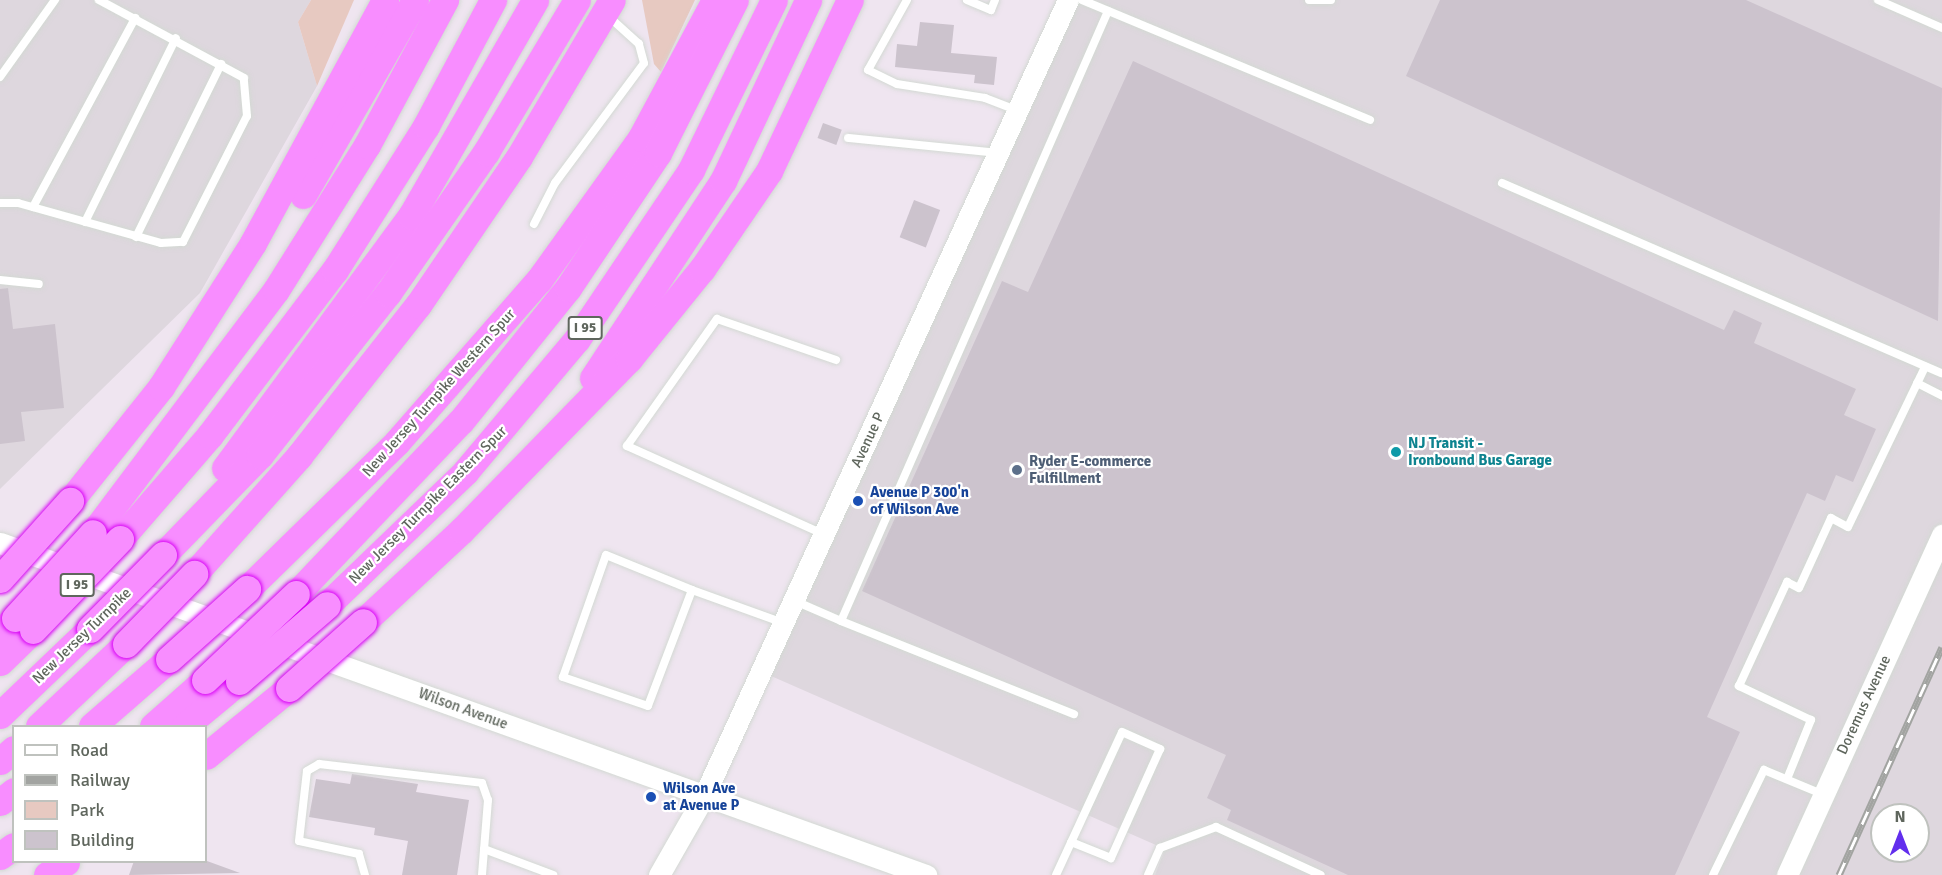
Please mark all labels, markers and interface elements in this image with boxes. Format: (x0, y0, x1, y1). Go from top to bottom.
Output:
street label: New Jersey Turnpike Western Spur (359, 305, 519, 481)
road number: I 95 (567, 317, 603, 339)
street label: Avenue P (847, 410, 889, 470)
street label: New Jersey Turnpike Eastern Spur (345, 422, 511, 588)
place label: NJ Transit - Ironbound Bus Garage (1408, 434, 1552, 469)
marker: NJ Transit - Ironbound Bus Garage (1389, 445, 1403, 459)
place label: Ryder E-commerce Fulfillment (1029, 452, 1151, 487)
marker: Ryder E-commerce Fulfillment (1010, 463, 1024, 477)
place label: Avenue P 300'n of Wilson Ave (870, 483, 969, 518)
marker: Avenue P 300'n of Wilson Ave (851, 494, 865, 508)
road number: I 95 (59, 574, 95, 596)
street label: New Jersey Turnpike (29, 584, 135, 688)
street label: Doremus Avenue (1833, 653, 1895, 757)
street label: Wilson Avenue (416, 684, 510, 734)
legend (12, 725, 207, 863)
text: Road (70, 739, 109, 761)
text: Railway (70, 769, 130, 791)
place label: Wilson Ave at Avenue P (663, 779, 739, 814)
marker: Wilson Ave at Avenue P (644, 790, 658, 804)
text: Park (70, 799, 105, 821)
north arrow (1870, 803, 1930, 863)
text: N (1894, 807, 1906, 827)
text: Building (70, 829, 134, 851)

